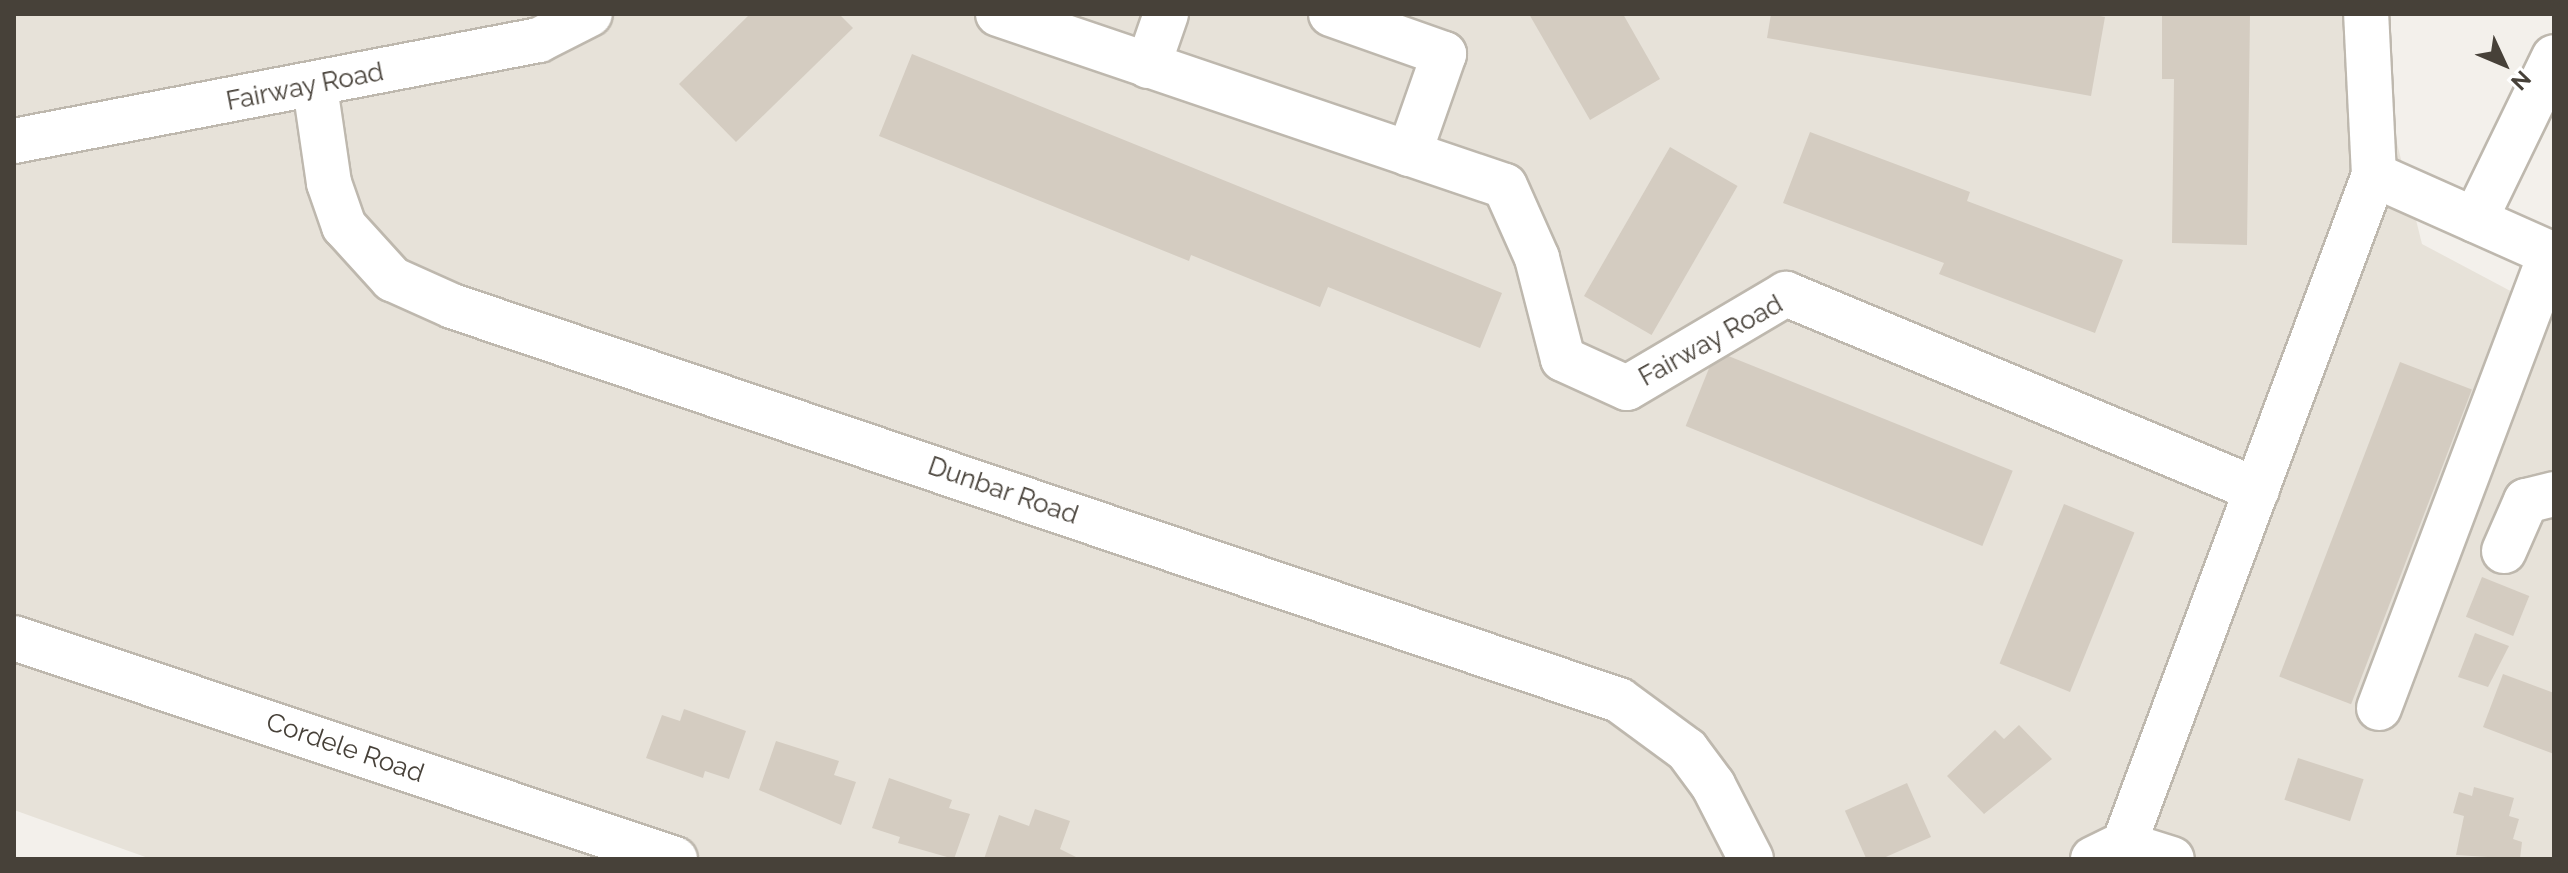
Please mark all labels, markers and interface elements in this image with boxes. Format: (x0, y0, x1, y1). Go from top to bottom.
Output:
north arrow (2464, 24, 2544, 104)
street label: Fairway Road (223, 56, 387, 118)
text: N (2506, 66, 2536, 96)
street label: Fairway Road (1633, 289, 1789, 393)
street label: Dunbar Road (923, 451, 1083, 531)
street label: Cordele Road (262, 706, 428, 790)

